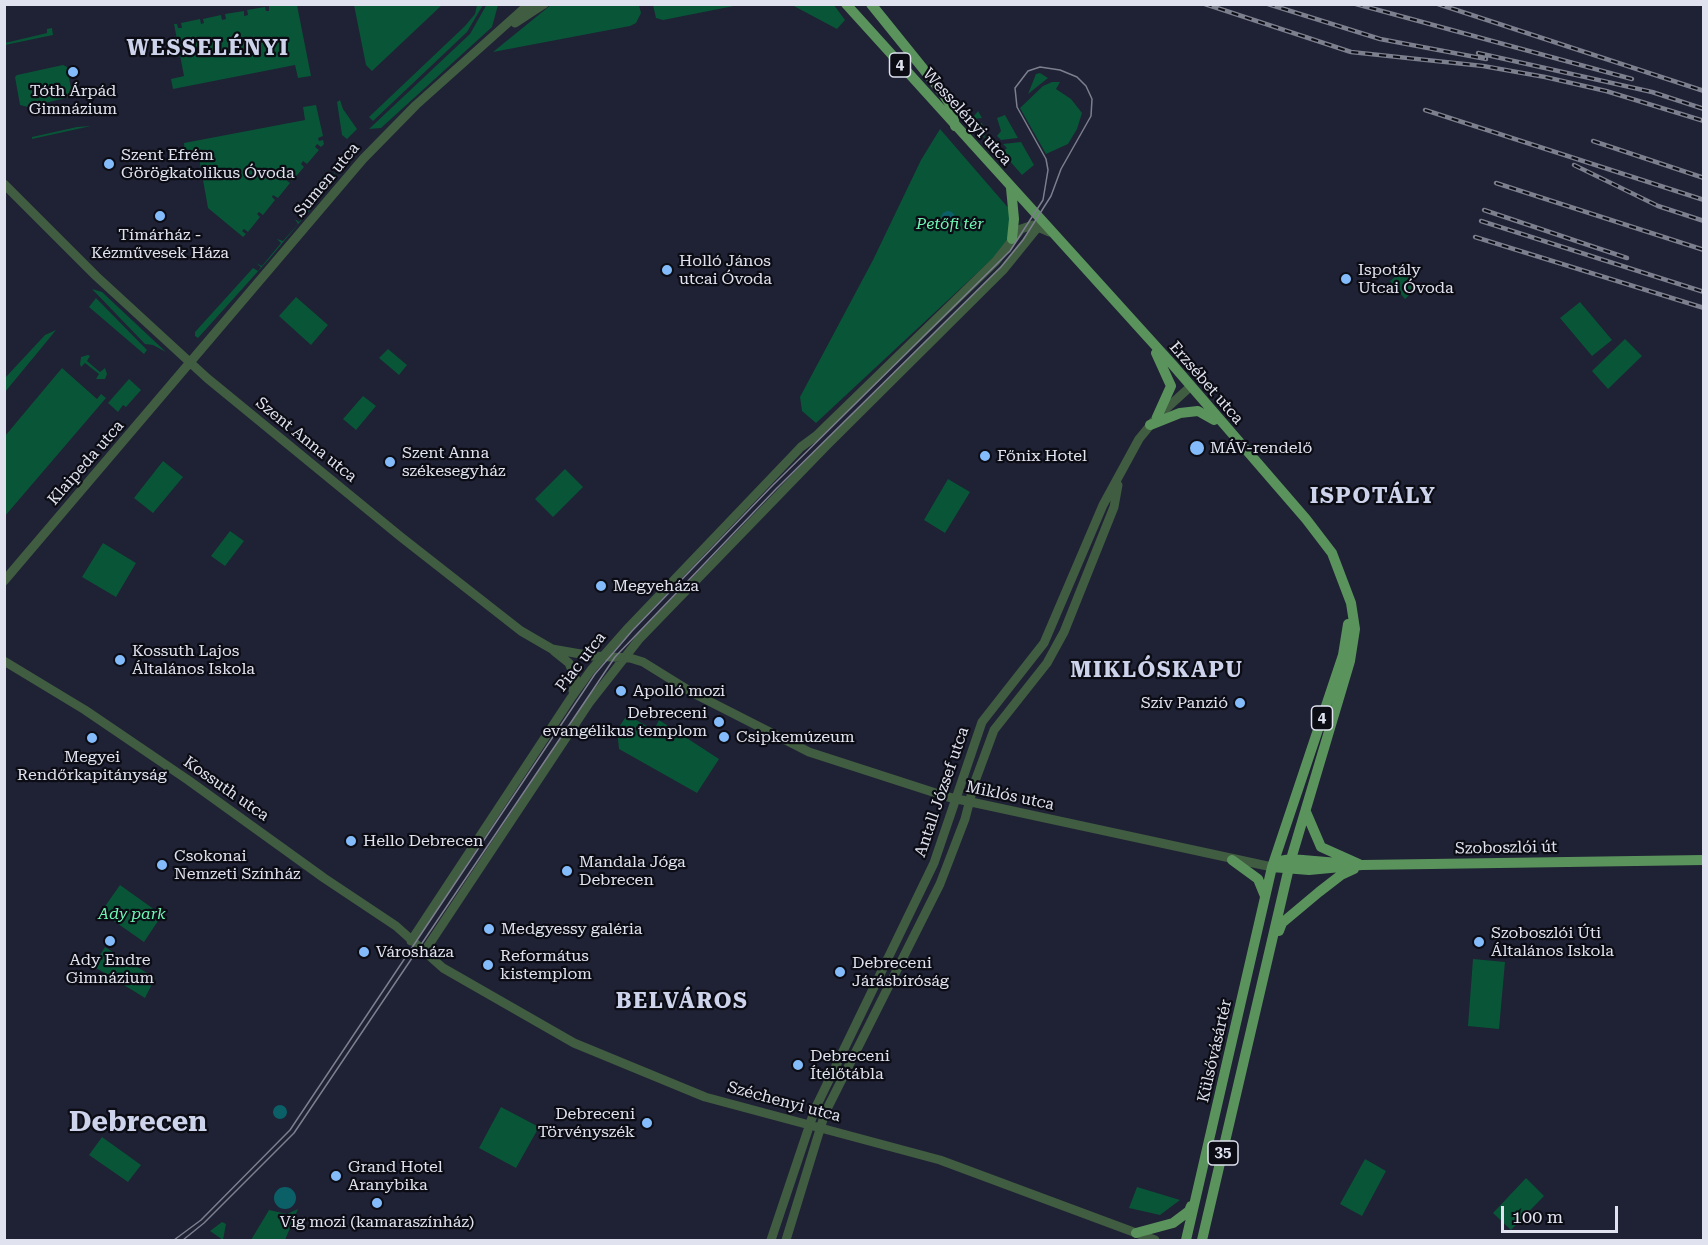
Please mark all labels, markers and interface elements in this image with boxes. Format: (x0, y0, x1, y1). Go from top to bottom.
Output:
district label: WESSELÉNYI (127, 36, 289, 62)
road number: 4 (890, 53, 910, 77)
marker: Tóth Árpád Gimnázium (66, 65, 80, 79)
street label: Wesselényi utca (918, 65, 1016, 169)
place label: Tóth Árpád Gimnázium (29, 81, 117, 119)
street label: Sumen utca (290, 139, 364, 221)
place label: Szent Efrém Görögkatolikus Óvoda (121, 145, 295, 183)
marker: Szent Efrém Görögkatolikus Óvoda (102, 157, 116, 171)
marker: Tímárház - Kézművesek Háza (153, 209, 167, 223)
park label: Petőfi tér (916, 214, 984, 234)
place label: Tímárház - Kézművesek Háza (91, 225, 229, 263)
place label: Holló János utcai Óvoda (679, 251, 772, 289)
place label: Ispotály Utcai Óvoda (1358, 260, 1454, 298)
marker: Holló János utcai Óvoda (660, 263, 674, 277)
marker: Ispotály Utcai Óvoda (1339, 272, 1353, 286)
street label: Erzsébet utca (1165, 338, 1247, 428)
street label: Szent Anna utca (252, 393, 360, 487)
street label: Klaipeda utca (44, 417, 128, 509)
place label: MÁV-rendelő (1210, 438, 1312, 458)
marker: MÁV-rendelő (1188, 439, 1206, 457)
place label: Szent Anna székesegyház (402, 443, 505, 481)
place label: Főnix Hotel (997, 446, 1087, 466)
marker: Főnix Hotel (978, 449, 992, 463)
marker: Szent Anna székesegyház (383, 455, 397, 469)
district label: ISPOTÁLY (1310, 484, 1436, 510)
place label: Megyeháza (613, 576, 699, 596)
marker: Megyeháza (594, 579, 608, 593)
street label: Piac utca (552, 628, 610, 696)
place label: Kossuth Lajos Általános Iskola (132, 641, 255, 679)
marker: Kossuth Lajos Általános Iskola (113, 653, 127, 667)
district label: MIKLÓSKAPU (1070, 658, 1244, 684)
place label: Apolló mozi (633, 681, 725, 701)
marker: Apolló mozi (614, 684, 628, 698)
place label: Szív Panzió (1141, 693, 1228, 713)
marker: Szív Panzió (1233, 696, 1247, 710)
place label: Debreceni evangélikus templom (542, 703, 707, 741)
road number: 4 (1312, 706, 1332, 730)
marker: Debreceni evangélikus templom (712, 715, 726, 729)
street label: Antall József utca (911, 725, 973, 859)
place label: Csipkemúzeum (736, 727, 855, 747)
marker: Csipkemúzeum (717, 730, 731, 744)
marker: Megyei Rendőrkapitányság (85, 731, 99, 745)
place label: Megyei Rendőrkapitányság (17, 747, 167, 785)
street label: Kossuth utca (180, 752, 272, 826)
street label: Miklós utca (964, 777, 1056, 815)
place label: Hello Debrecen (363, 831, 483, 851)
marker: Hello Debrecen (344, 834, 358, 848)
street label: Szoboszlói út (1455, 838, 1557, 858)
place label: Csokonai Nemzeti Színház (174, 846, 301, 884)
place label: Mandala Jóga Debrecen (579, 852, 686, 890)
marker: Csokonai Nemzeti Színház (155, 858, 169, 872)
marker: Mandala Jóga Debrecen (560, 864, 574, 878)
park label: Ady park (98, 904, 166, 924)
place label: Medgyessy galéria (501, 919, 642, 939)
marker: Medgyessy galéria (482, 922, 496, 936)
place label: Szoboszlói Úti Általános Iskola (1491, 923, 1614, 961)
marker: Ady Endre Gimnázium (103, 934, 117, 948)
marker: Szoboszlói Úti Általános Iskola (1472, 935, 1486, 949)
place label: Városháza (376, 942, 454, 962)
marker: Városháza (357, 945, 371, 959)
place label: Református kistemplom (500, 946, 592, 984)
place label: Ady Endre Gimnázium (66, 950, 154, 988)
place label: Debreceni Járásbíróság (852, 953, 949, 991)
marker: Református kistemplom (481, 958, 495, 972)
marker: Debreceni Járásbíróság (833, 965, 847, 979)
district label: BELVÁROS (616, 989, 748, 1015)
street label: Külsővásártér (1194, 998, 1236, 1104)
place label: Debreceni Ítélőtábla (810, 1046, 890, 1084)
marker: Debreceni Ítélőtábla (791, 1058, 805, 1072)
street label: Széchenyi utca (725, 1078, 843, 1126)
place label: Debreceni Törvényszék (538, 1104, 635, 1142)
district label: Debrecen (69, 1106, 207, 1140)
marker: Debreceni Törvényszék (640, 1116, 654, 1130)
road number: 35 (1208, 1141, 1238, 1165)
place label: Grand Hotel Aranybika (348, 1157, 443, 1195)
marker: Grand Hotel Aranybika (329, 1169, 343, 1183)
scale bar (1504, 1194, 1621, 1232)
marker: Víg mozi (kamaraszínház) (370, 1196, 384, 1210)
text: 100 m (1512, 1206, 1563, 1227)
place label: Víg mozi (kamaraszínház) (280, 1212, 474, 1232)

